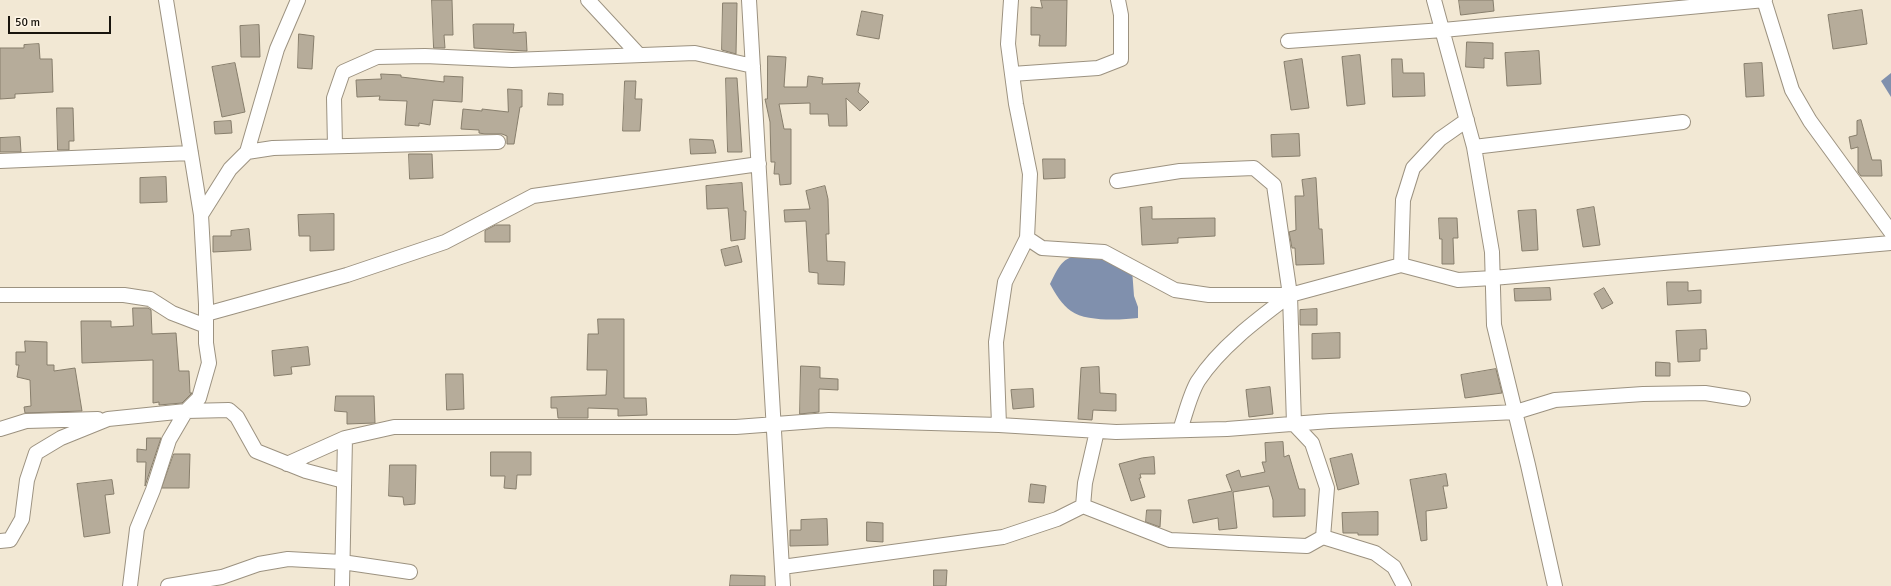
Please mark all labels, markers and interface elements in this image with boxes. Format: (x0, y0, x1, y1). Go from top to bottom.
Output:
scale bar (10, 8, 113, 34)
text: 50 m (15, 15, 40, 30)

